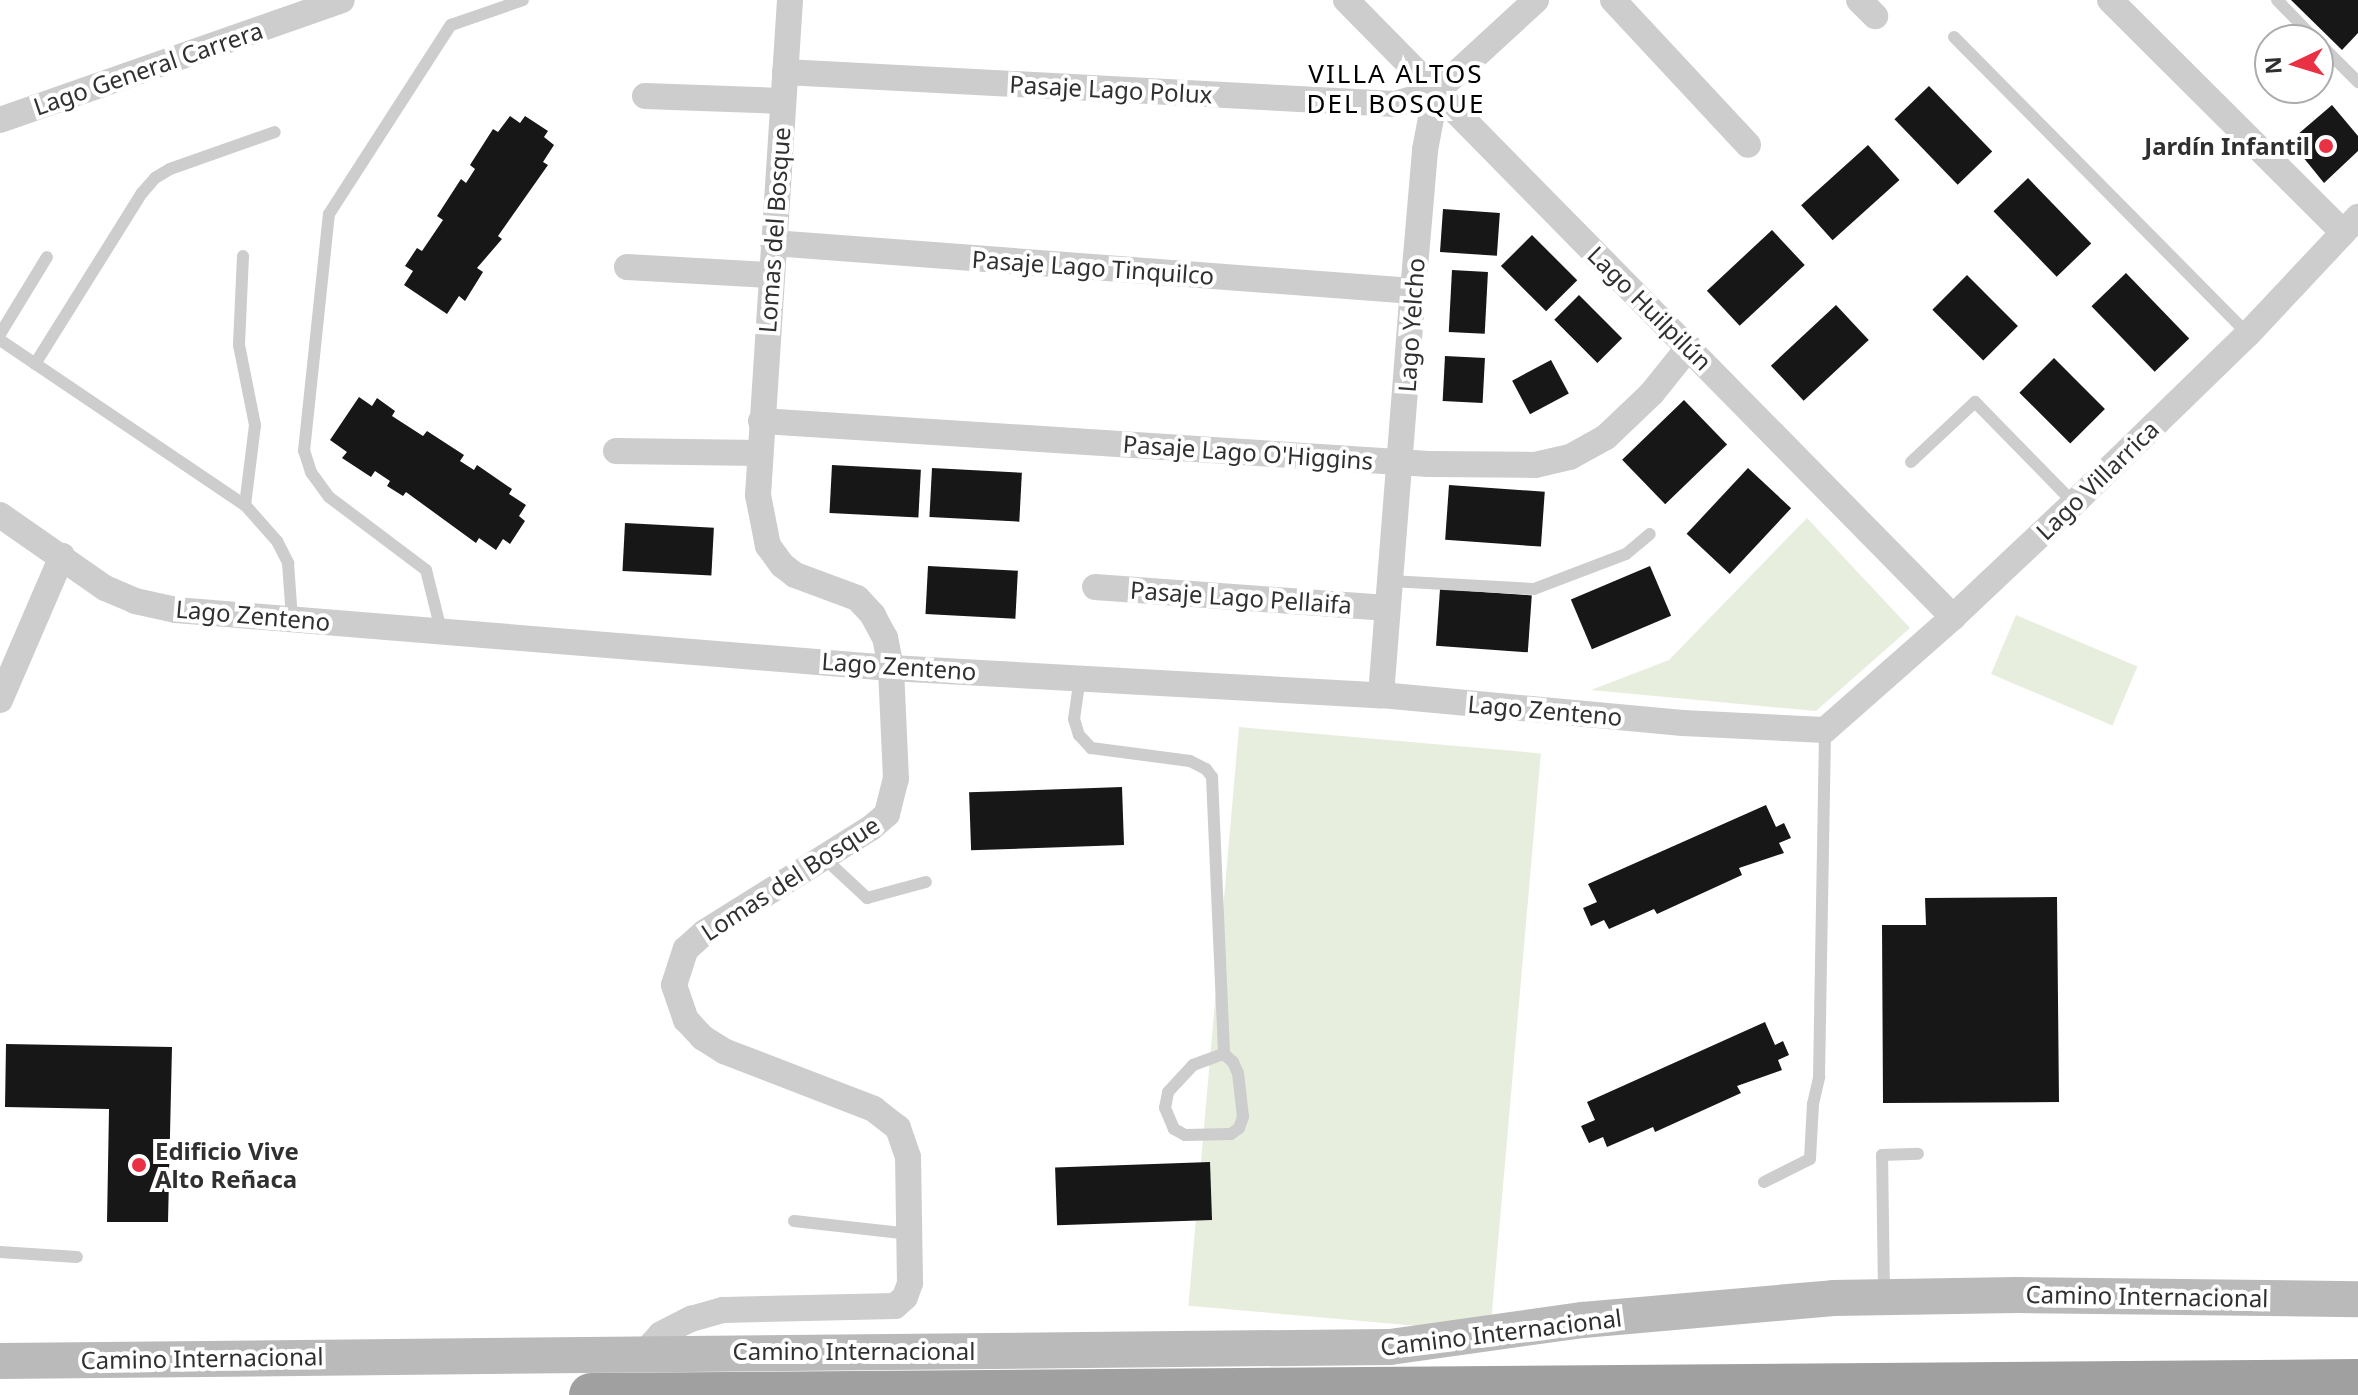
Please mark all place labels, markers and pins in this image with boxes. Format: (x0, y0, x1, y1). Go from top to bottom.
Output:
place label: Jardín Infantil (2144, 132, 2310, 160)
marker: Jardín Infantil (2317, 137, 2335, 155)
place label: Edificio Vive Alto Reñaca (155, 1137, 299, 1193)
marker: Edificio Vive Alto Reñaca (130, 1156, 148, 1174)

